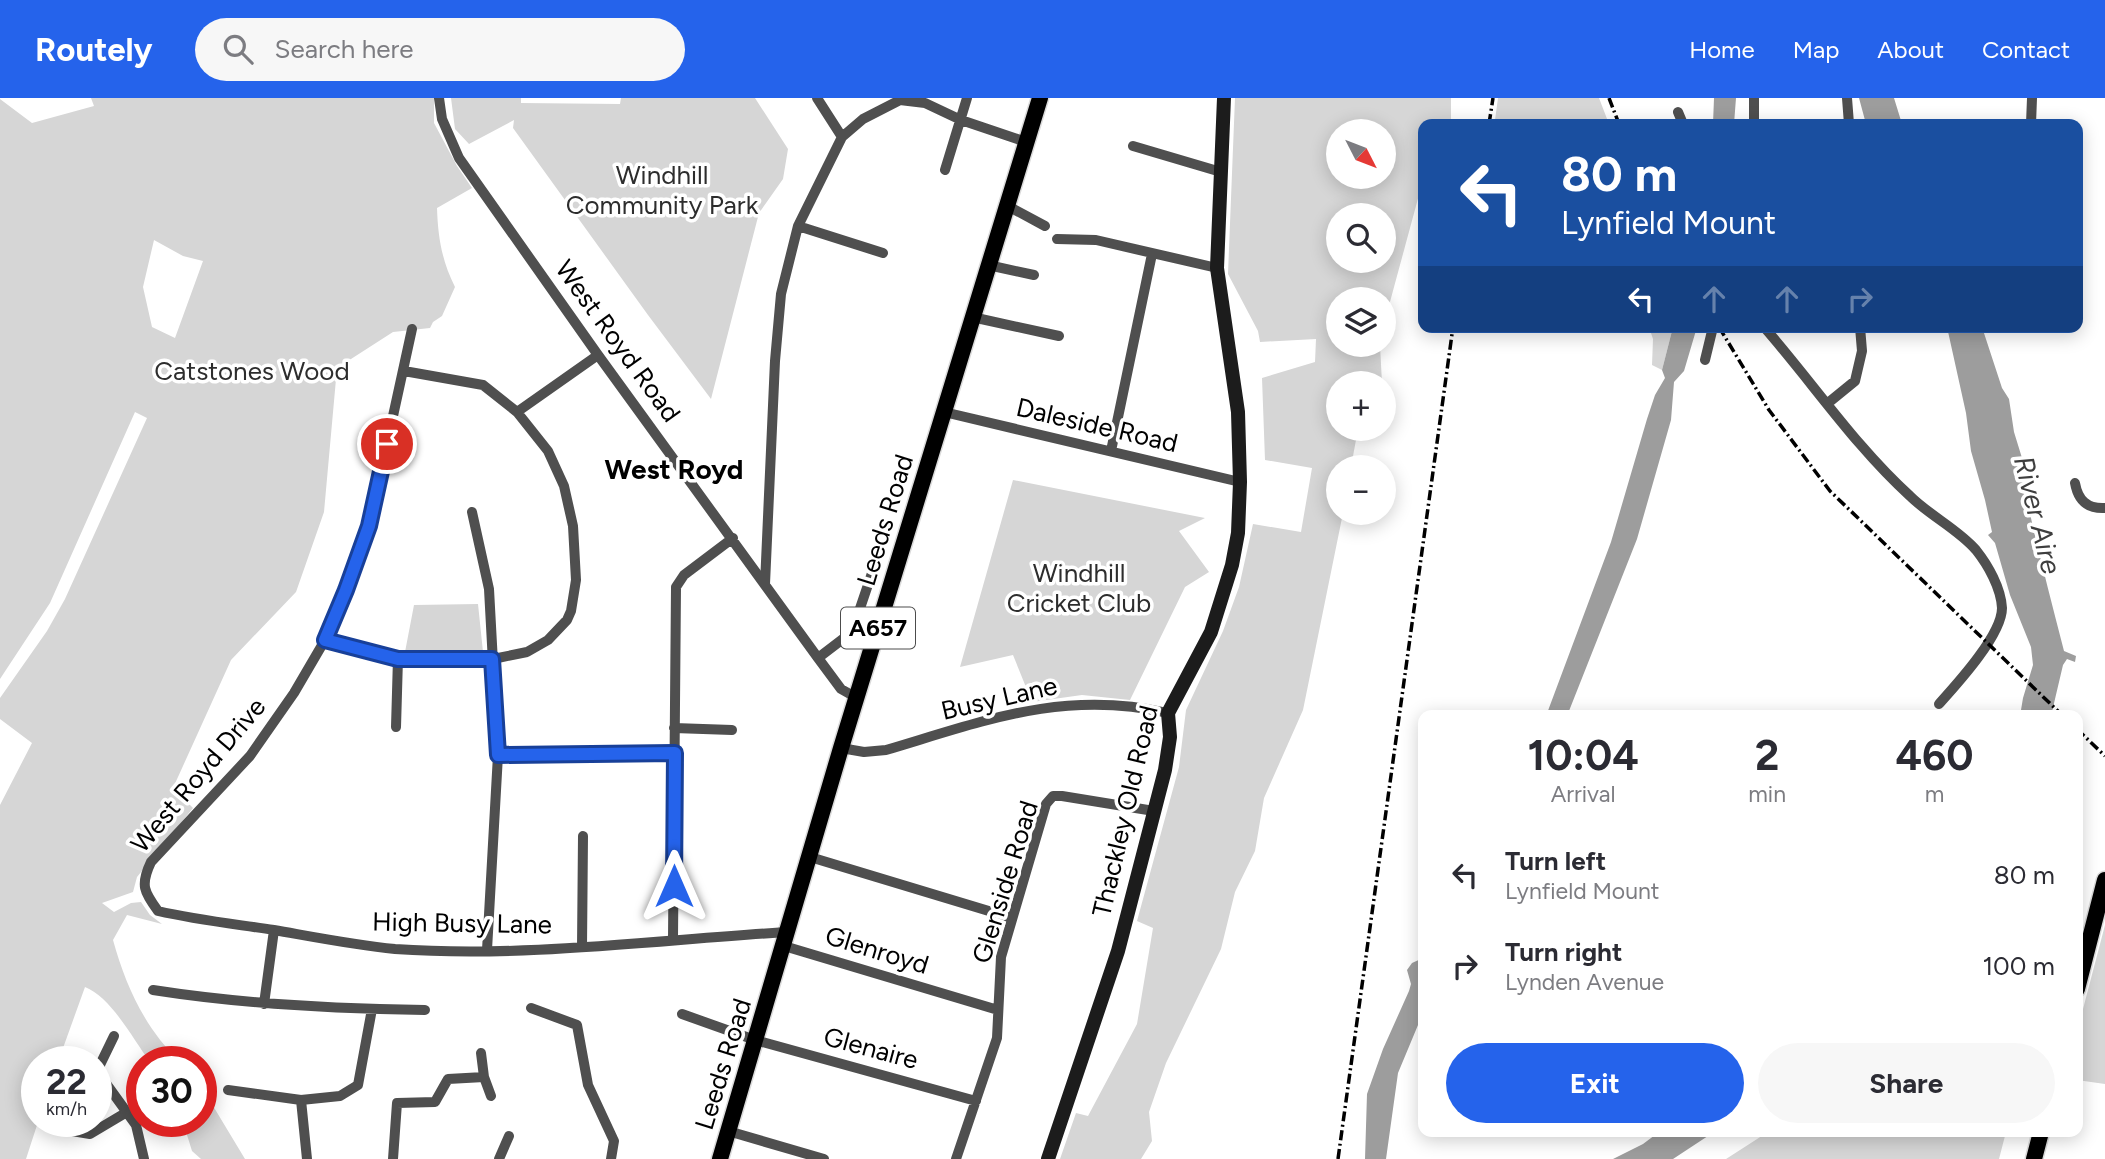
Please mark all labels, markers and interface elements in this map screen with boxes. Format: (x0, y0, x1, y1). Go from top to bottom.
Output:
search box (195, 18, 685, 81)
text: Routely (35, 30, 153, 69)
icon: search (219, 30, 257, 68)
text: Search here (275, 33, 414, 65)
text: Home (1689, 35, 1755, 64)
text: Map (1793, 35, 1839, 64)
text: About (1877, 35, 1944, 64)
text: Contact (1982, 35, 2070, 64)
north arrow (1326, 119, 1396, 189)
map controls (1326, 119, 1396, 525)
text: 80 m (1561, 144, 1677, 203)
icon: left (1446, 147, 1537, 238)
park label: Windhill Community Park (566, 159, 759, 221)
button: search (1326, 203, 1396, 273)
text: Lynfield Mount (1561, 204, 1776, 242)
street label: West Royd Road (549, 254, 687, 428)
icon: left (1622, 280, 1660, 318)
icon: ahead (1695, 280, 1733, 318)
icon: ahead (1768, 280, 1806, 318)
icon: right (1841, 280, 1879, 318)
button: layers (1326, 287, 1396, 357)
park label: Catstones Wood (154, 355, 350, 387)
button: + (1326, 371, 1396, 441)
street label: Daleside Road (1013, 391, 1181, 459)
pin (357, 414, 417, 474)
icon: arrive (368, 425, 406, 463)
street label: Leeds Road (850, 451, 920, 589)
district label: West Royd (605, 452, 743, 486)
water label: River Aire (2007, 452, 2069, 578)
button: − (1326, 455, 1396, 525)
park label: Windhill Cricket Club (1007, 557, 1151, 619)
road number: A657 (841, 607, 915, 648)
street label: Busy Lane (938, 669, 1060, 727)
street label: West Royd Drive (124, 691, 272, 859)
street label: Thackley Old Road (1085, 702, 1165, 920)
text: 10:04 (1527, 730, 1639, 781)
text: 2 (1755, 730, 1779, 781)
text: 460 (1895, 730, 1974, 781)
text: Arrival (1551, 780, 1616, 808)
text: min (1748, 780, 1786, 808)
text: m (1925, 780, 1944, 808)
street label: Glenside Road (965, 797, 1045, 967)
text: Turn left (1505, 845, 1606, 877)
position arrow (637, 849, 711, 923)
icon: left (1446, 856, 1484, 894)
text: 80 m (1994, 859, 2055, 891)
text: Lynfield Mount (1505, 877, 1660, 905)
street label: High Busy Lane (372, 905, 552, 941)
street label: Glenroyd (821, 919, 933, 981)
text: Turn right (1505, 936, 1622, 968)
icon: right (1446, 947, 1484, 985)
text: 100 m (1982, 950, 2055, 982)
text: Lynden Avenue (1505, 968, 1664, 996)
street label: Leeds Road (688, 995, 758, 1133)
street label: Glenaire (820, 1020, 922, 1076)
button: Exit (1446, 1043, 1744, 1123)
button: Share (1758, 1043, 2055, 1123)
speed limit sign: 30 (126, 1046, 217, 1137)
text: 22 (46, 1061, 87, 1103)
text: km/h (46, 1098, 87, 1120)

